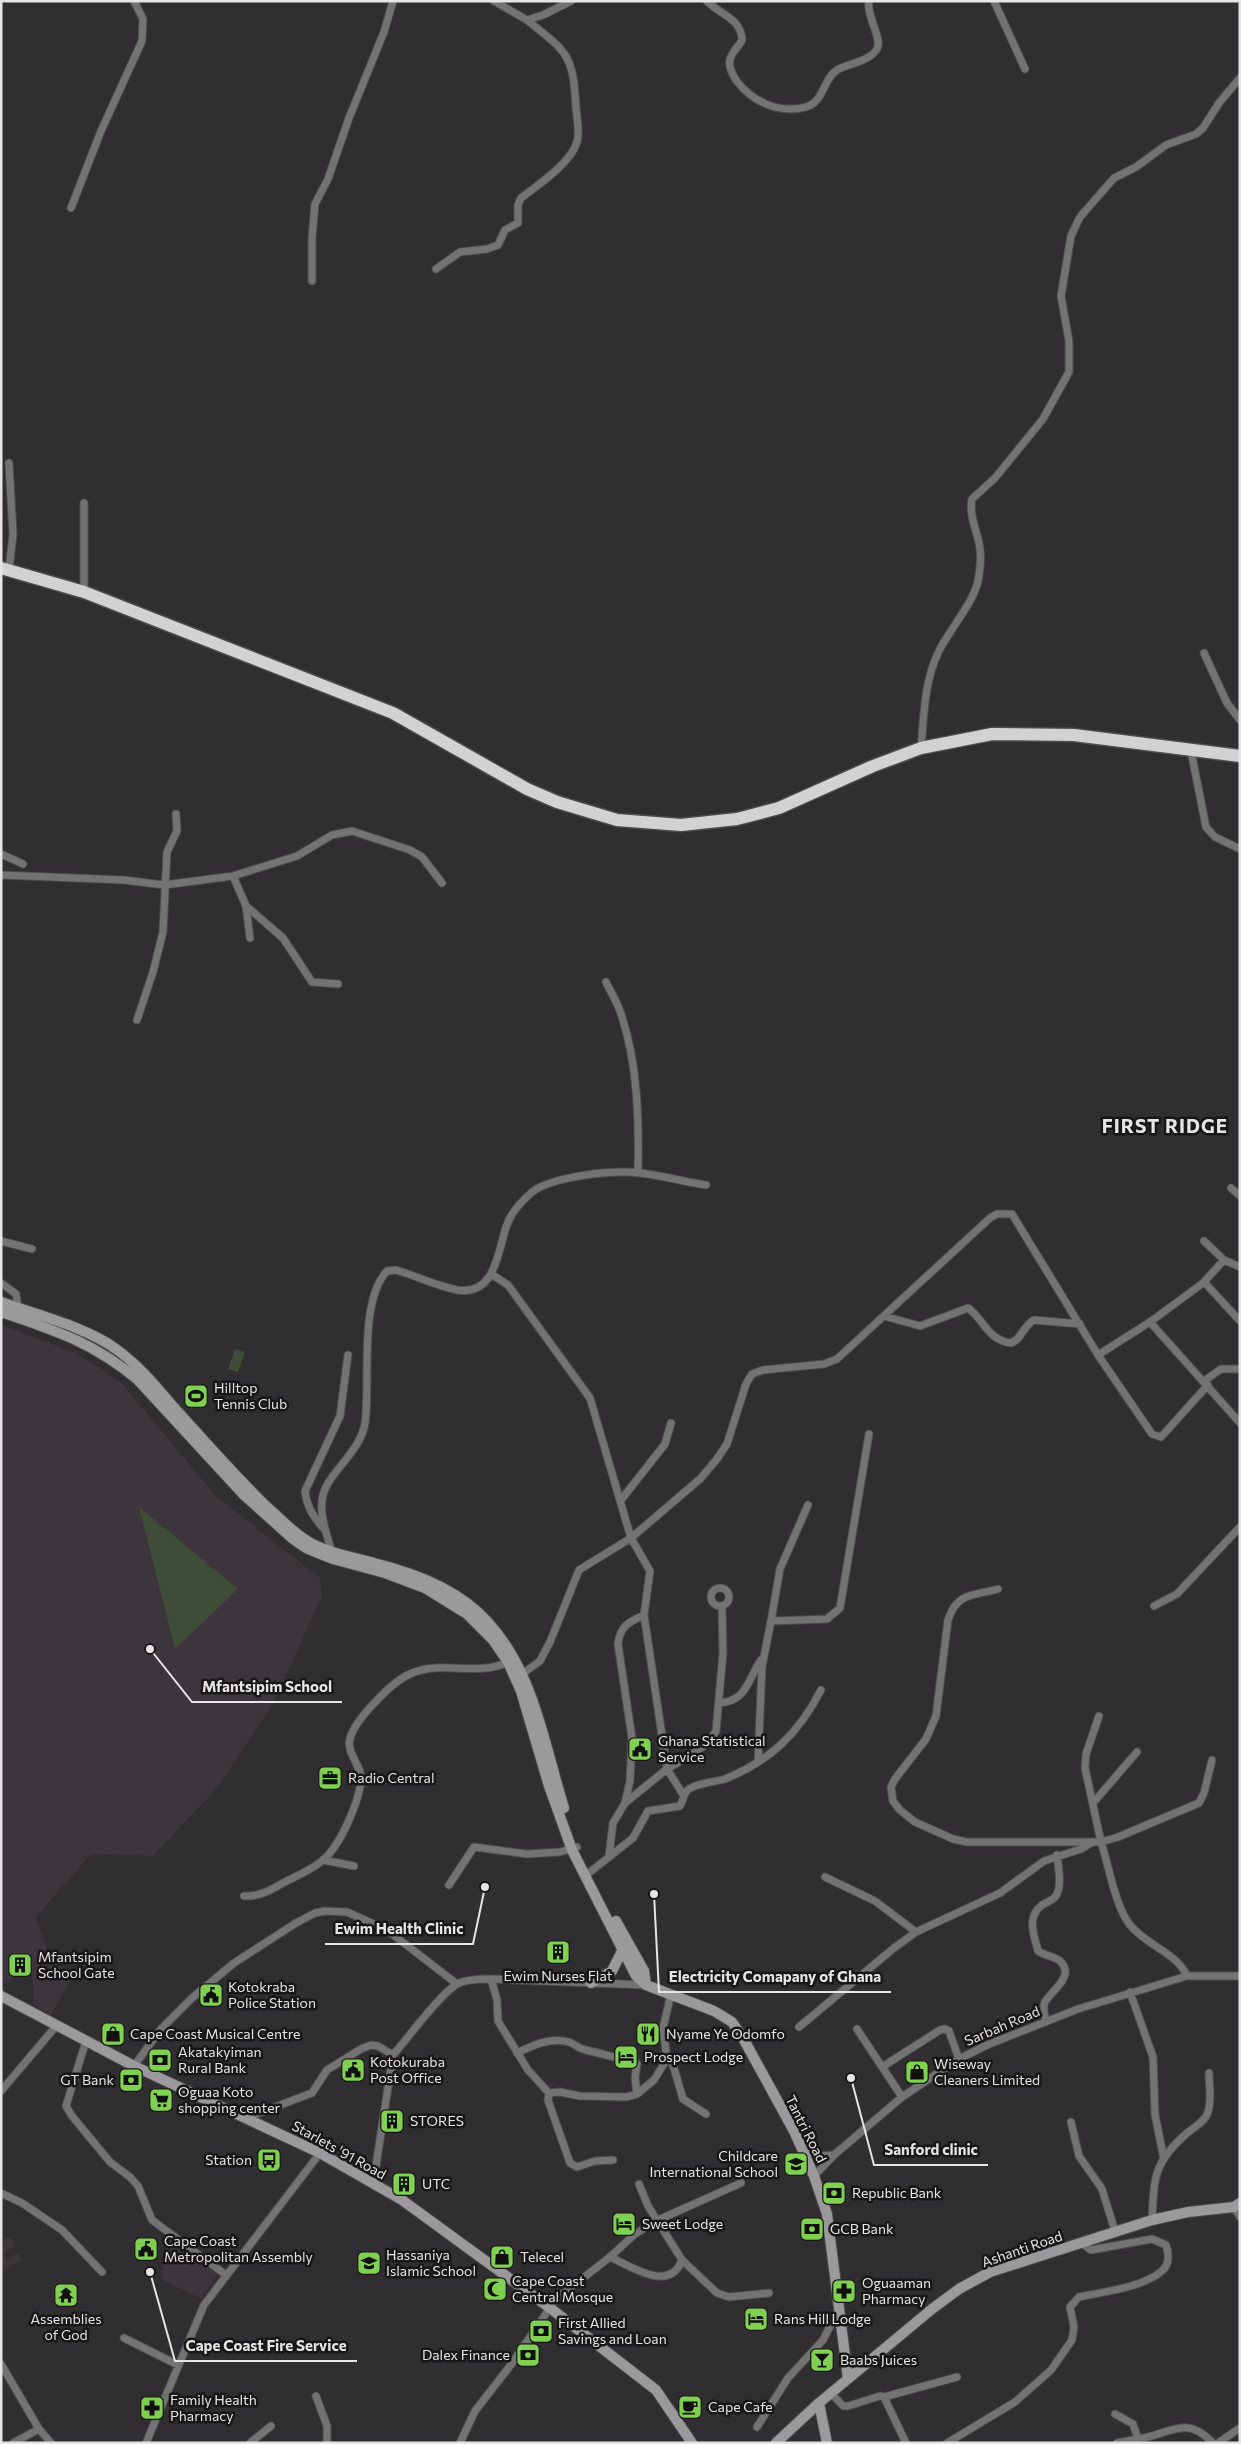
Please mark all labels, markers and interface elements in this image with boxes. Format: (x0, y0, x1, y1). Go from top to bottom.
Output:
district label: FIRST RIDGE (1102, 1114, 1228, 1137)
place label: Hilltop Tennis Club (214, 1379, 287, 1412)
sports icon: Hilltop Tennis Club (183, 1383, 209, 1409)
callout: Mfantsipim School (192, 1672, 342, 1702)
text: Mfantsipim School (202, 1677, 332, 1695)
place label: Ghana Statistical Service (658, 1732, 766, 1765)
public building icon: Ghana Statistical Service (627, 1736, 653, 1762)
office icon: Radio Central (317, 1765, 343, 1791)
place label: Radio Central (348, 1769, 434, 1786)
callout: Ewim Health Clinic (325, 1914, 473, 1944)
text: Ewim Health Clinic (335, 1919, 463, 1937)
building icon: Ewim Nurses Flat (545, 1939, 571, 1965)
place label: Mfantsipim School Gate (38, 1948, 115, 1981)
building icon: Mfantsipim School Gate (7, 1952, 33, 1978)
callout: Electricity Comapany of Ghana (659, 1962, 891, 1992)
place label: Ewim Nurses Flat (504, 1967, 613, 1984)
text: Electricity Comapany of Ghana (669, 1967, 881, 1985)
place label: Kotokraba Police Station (228, 1978, 316, 2011)
public building icon: Kotokraba Police Station (198, 1982, 224, 2008)
street label: Sarbah Road (962, 2002, 1042, 2049)
shop icon: Cape Coast Musical Centre (100, 2021, 126, 2047)
restaurant icon: Nyame Ye Odomfo (635, 2021, 661, 2047)
place label: Cape Coast Musical Centre (130, 2025, 300, 2042)
place label: Nyame Ye Odomfo (666, 2025, 785, 2042)
place label: Akatakyiman Rural Bank (178, 2043, 262, 2076)
hotel icon: Prospect Lodge (613, 2044, 639, 2070)
bank icon: Akatakyiman Rural Bank (147, 2047, 173, 2073)
place label: Prospect Lodge (644, 2048, 743, 2065)
place label: Kotokuraba Post Office (370, 2053, 445, 2086)
place label: Wiseway Cleaners Limited (934, 2055, 1040, 2088)
public building icon: Kotokuraba Post Office (340, 2057, 366, 2083)
shop icon: Wiseway Cleaners Limited (904, 2059, 930, 2085)
bank icon: GT Bank (118, 2067, 144, 2093)
place label: GT Bank (60, 2071, 114, 2088)
place label: Oguaa Koto shopping center (178, 2083, 281, 2116)
supermarket icon: Oguaa Koto shopping center (148, 2087, 174, 2113)
street label: Tantri Road (782, 2092, 831, 2165)
building icon: STORES (379, 2108, 405, 2134)
place label: STORES (410, 2112, 464, 2129)
street label: Starlets '91 Road (289, 2117, 389, 2182)
callout: Sanford clinic (874, 2135, 988, 2165)
text: Sanford clinic (884, 2140, 978, 2158)
bus stop icon: Station (256, 2147, 282, 2173)
place label: Childcare International School (649, 2147, 778, 2180)
place label: Station (205, 2151, 252, 2168)
school or university icon: Childcare International School (783, 2151, 809, 2177)
building icon: UTC (391, 2171, 417, 2197)
place label: UTC (422, 2175, 450, 2192)
bank icon: Republic Bank (821, 2180, 847, 2206)
place label: Republic Bank (852, 2184, 942, 2201)
hotel icon: Sweet Lodge (611, 2211, 637, 2237)
place label: Sweet Lodge (642, 2215, 723, 2232)
bank icon: GCB Bank (799, 2216, 825, 2242)
place label: GCB Bank (830, 2220, 894, 2237)
street label: Ashanti Road (979, 2227, 1064, 2270)
place label: Cape Coast Metropolitan Assembly (164, 2232, 313, 2265)
public building icon: Cape Coast Metropolitan Assembly (133, 2236, 159, 2262)
shop icon: Telecel (489, 2244, 515, 2270)
place label: Hassaniya Islamic School (386, 2246, 476, 2279)
place label: Telecel (520, 2248, 564, 2265)
school or university icon: Hassaniya Islamic School (356, 2250, 382, 2276)
place label: Cape Coast Central Mosque (512, 2272, 613, 2305)
place label: Oguaaman Pharmacy (862, 2274, 931, 2307)
mosque icon: Cape Coast Central Mosque (482, 2276, 508, 2302)
pharmacy icon: Oguaaman Pharmacy (831, 2278, 857, 2304)
temple icon: Assemblies of God (53, 2282, 79, 2308)
hotel icon: Rans Hill Lodge (743, 2306, 769, 2332)
place label: Assemblies of God (30, 2310, 102, 2343)
place label: Rans Hill Lodge (774, 2310, 871, 2327)
place label: First Allied Savings and Loan (558, 2314, 667, 2347)
bank icon: First Allied Savings and Loan (528, 2318, 554, 2344)
callout: Cape Coast Fire Service (175, 2331, 357, 2361)
text: Cape Coast Fire Service (185, 2336, 347, 2354)
bank icon: Dalex Finance (515, 2342, 541, 2368)
place label: Dalex Finance (422, 2346, 510, 2363)
bar icon: Baabs Juices (809, 2347, 835, 2373)
place label: Baabs Juices (840, 2351, 917, 2368)
place label: Family Health Pharmacy (170, 2391, 257, 2424)
cafe icon: Cape Cafe (677, 2394, 703, 2420)
pharmacy icon: Family Health Pharmacy (139, 2395, 165, 2421)
place label: Cape Cafe (708, 2398, 773, 2415)

